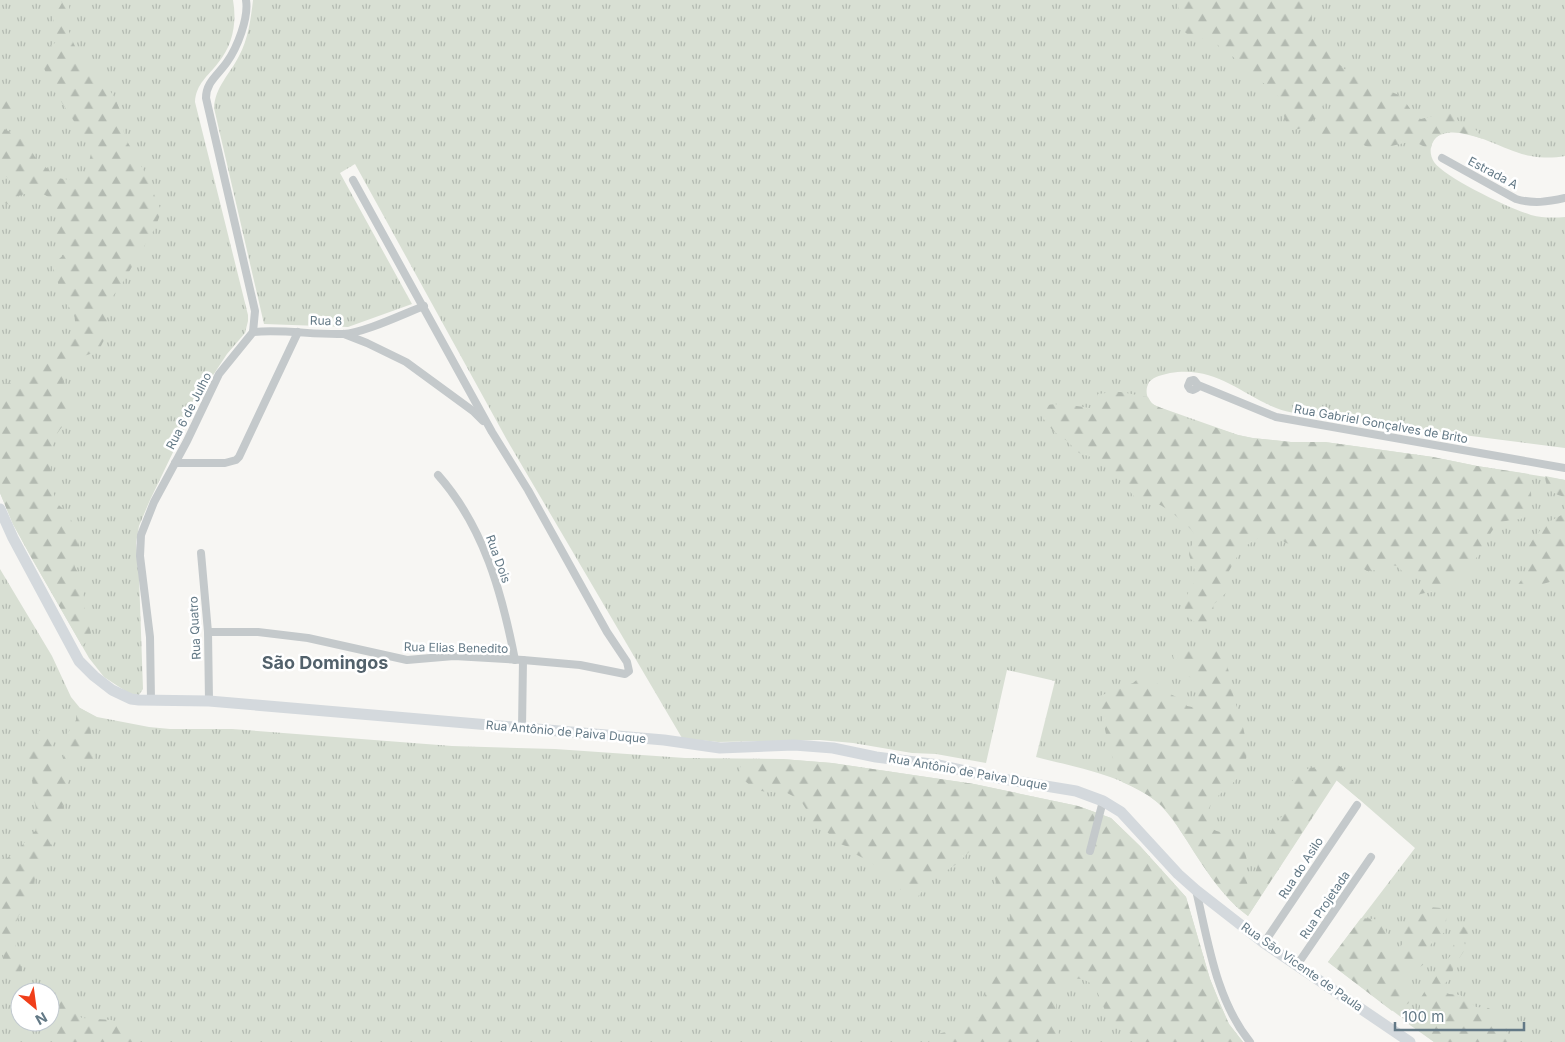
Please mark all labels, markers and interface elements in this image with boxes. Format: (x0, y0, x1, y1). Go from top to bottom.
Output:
street label: Estrada A (1466, 153, 1521, 192)
street label: Rua 8 (310, 313, 342, 328)
street label: Rua 6 de Julho (163, 370, 214, 452)
street label: Rua Gabriel Gonçalves de Brito (1293, 401, 1469, 446)
street label: Rua Dois (483, 533, 514, 585)
street label: Rua Quatro (185, 596, 204, 660)
street label: Rua Elias Benedito (404, 639, 508, 656)
district label: São Domingos (262, 652, 388, 673)
street label: Rua Antônio de Paiva Duque (485, 717, 647, 746)
street label: Rua Antônio de Paiva Duque (888, 750, 1049, 793)
street label: Rua do Asilo (1275, 834, 1326, 901)
street label: Rua Projetada (1296, 868, 1353, 942)
street label: Rua São Vicente de Paula (1239, 919, 1366, 1014)
north arrow (10, 982, 60, 1032)
scale bar (1395, 1000, 1524, 1032)
text: 100 m (1402, 1007, 1444, 1026)
text: N (33, 1009, 50, 1029)

